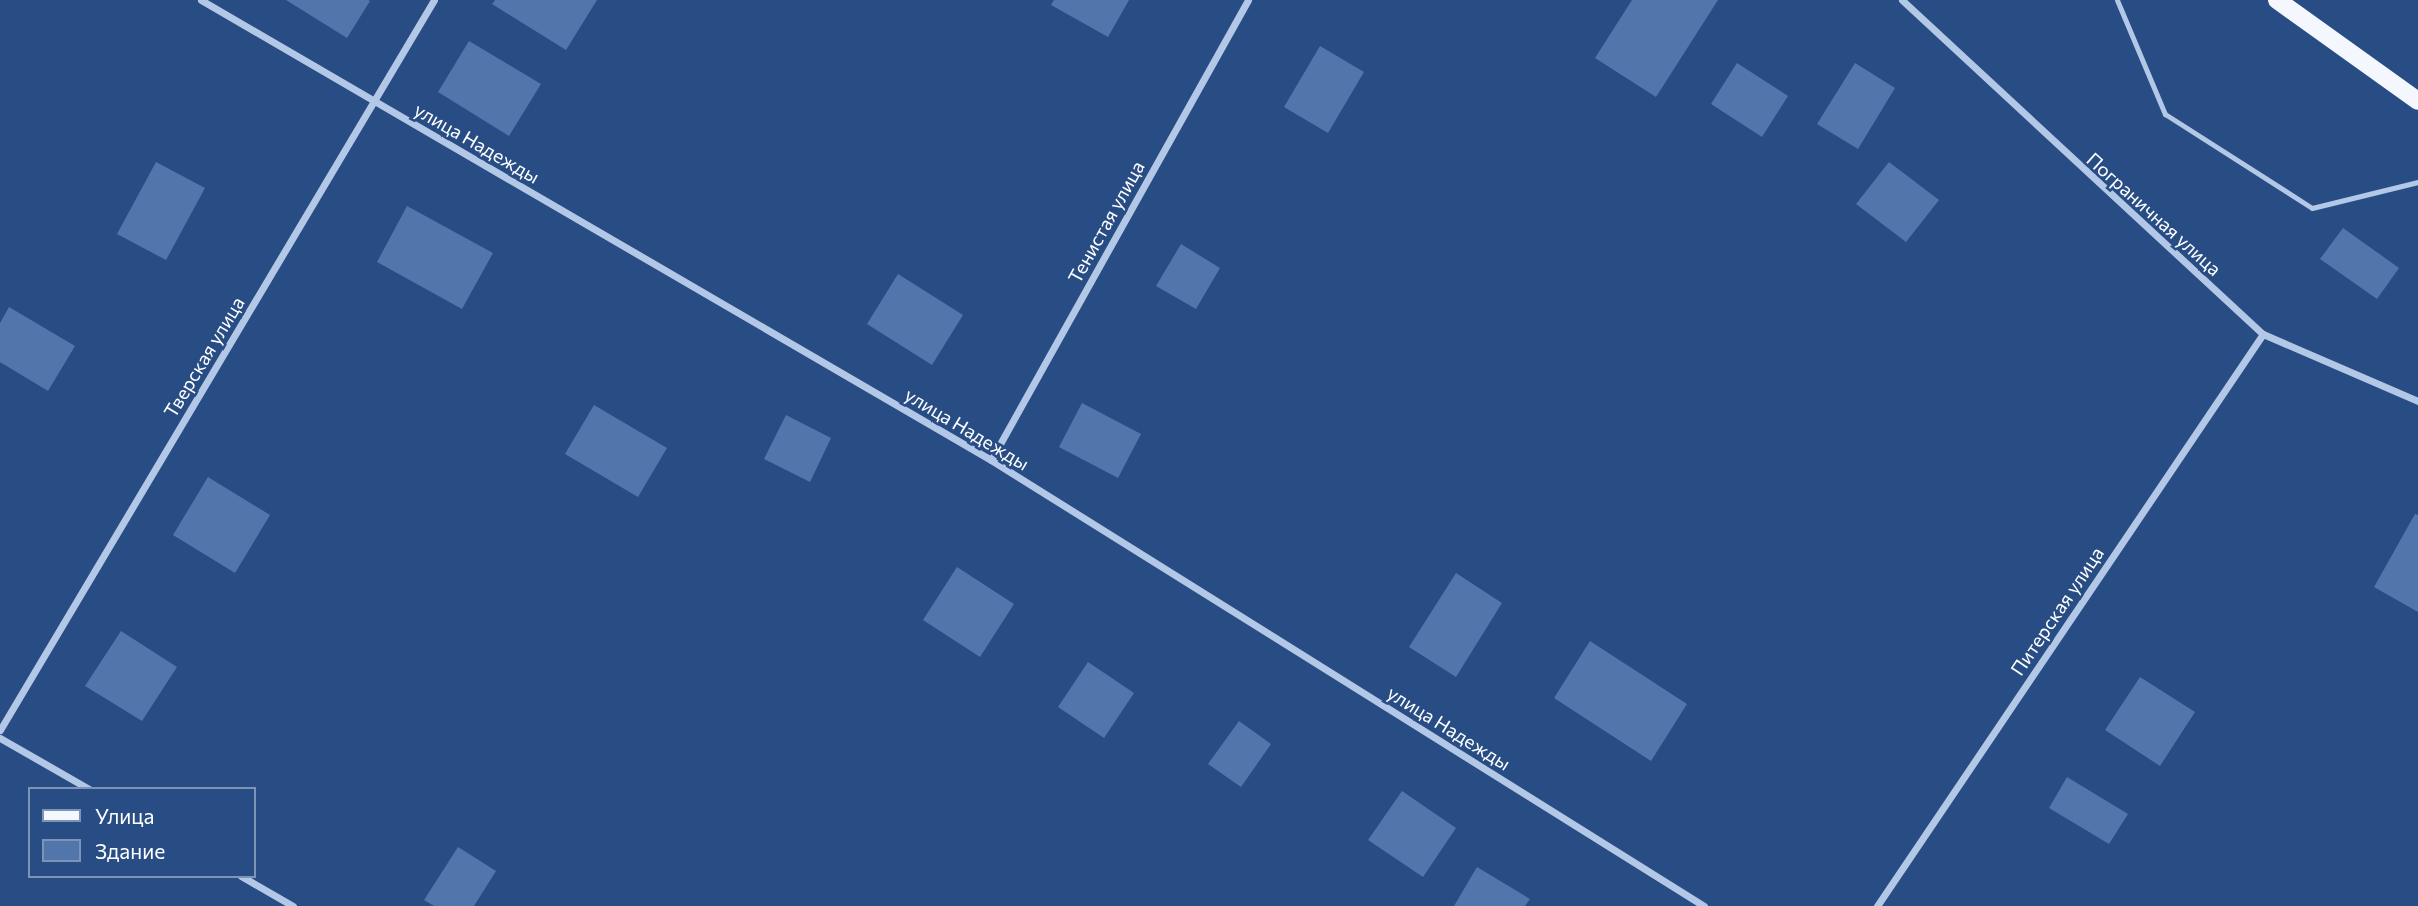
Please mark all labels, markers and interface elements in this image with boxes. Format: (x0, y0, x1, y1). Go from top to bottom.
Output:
street label: улица Надежды (410, 98, 544, 188)
street label: Пограничная улица (2082, 148, 2226, 280)
street label: Тенистая улица (1063, 157, 1149, 287)
street label: Тверская улица (159, 292, 249, 422)
street label: улица Надежды (901, 383, 1033, 475)
street label: Питерская улица (2006, 542, 2108, 680)
street label: улица Надежды (1383, 681, 1515, 775)
legend (28, 787, 256, 878)
text: Улица (95, 803, 154, 828)
text: Здание (95, 838, 165, 863)

